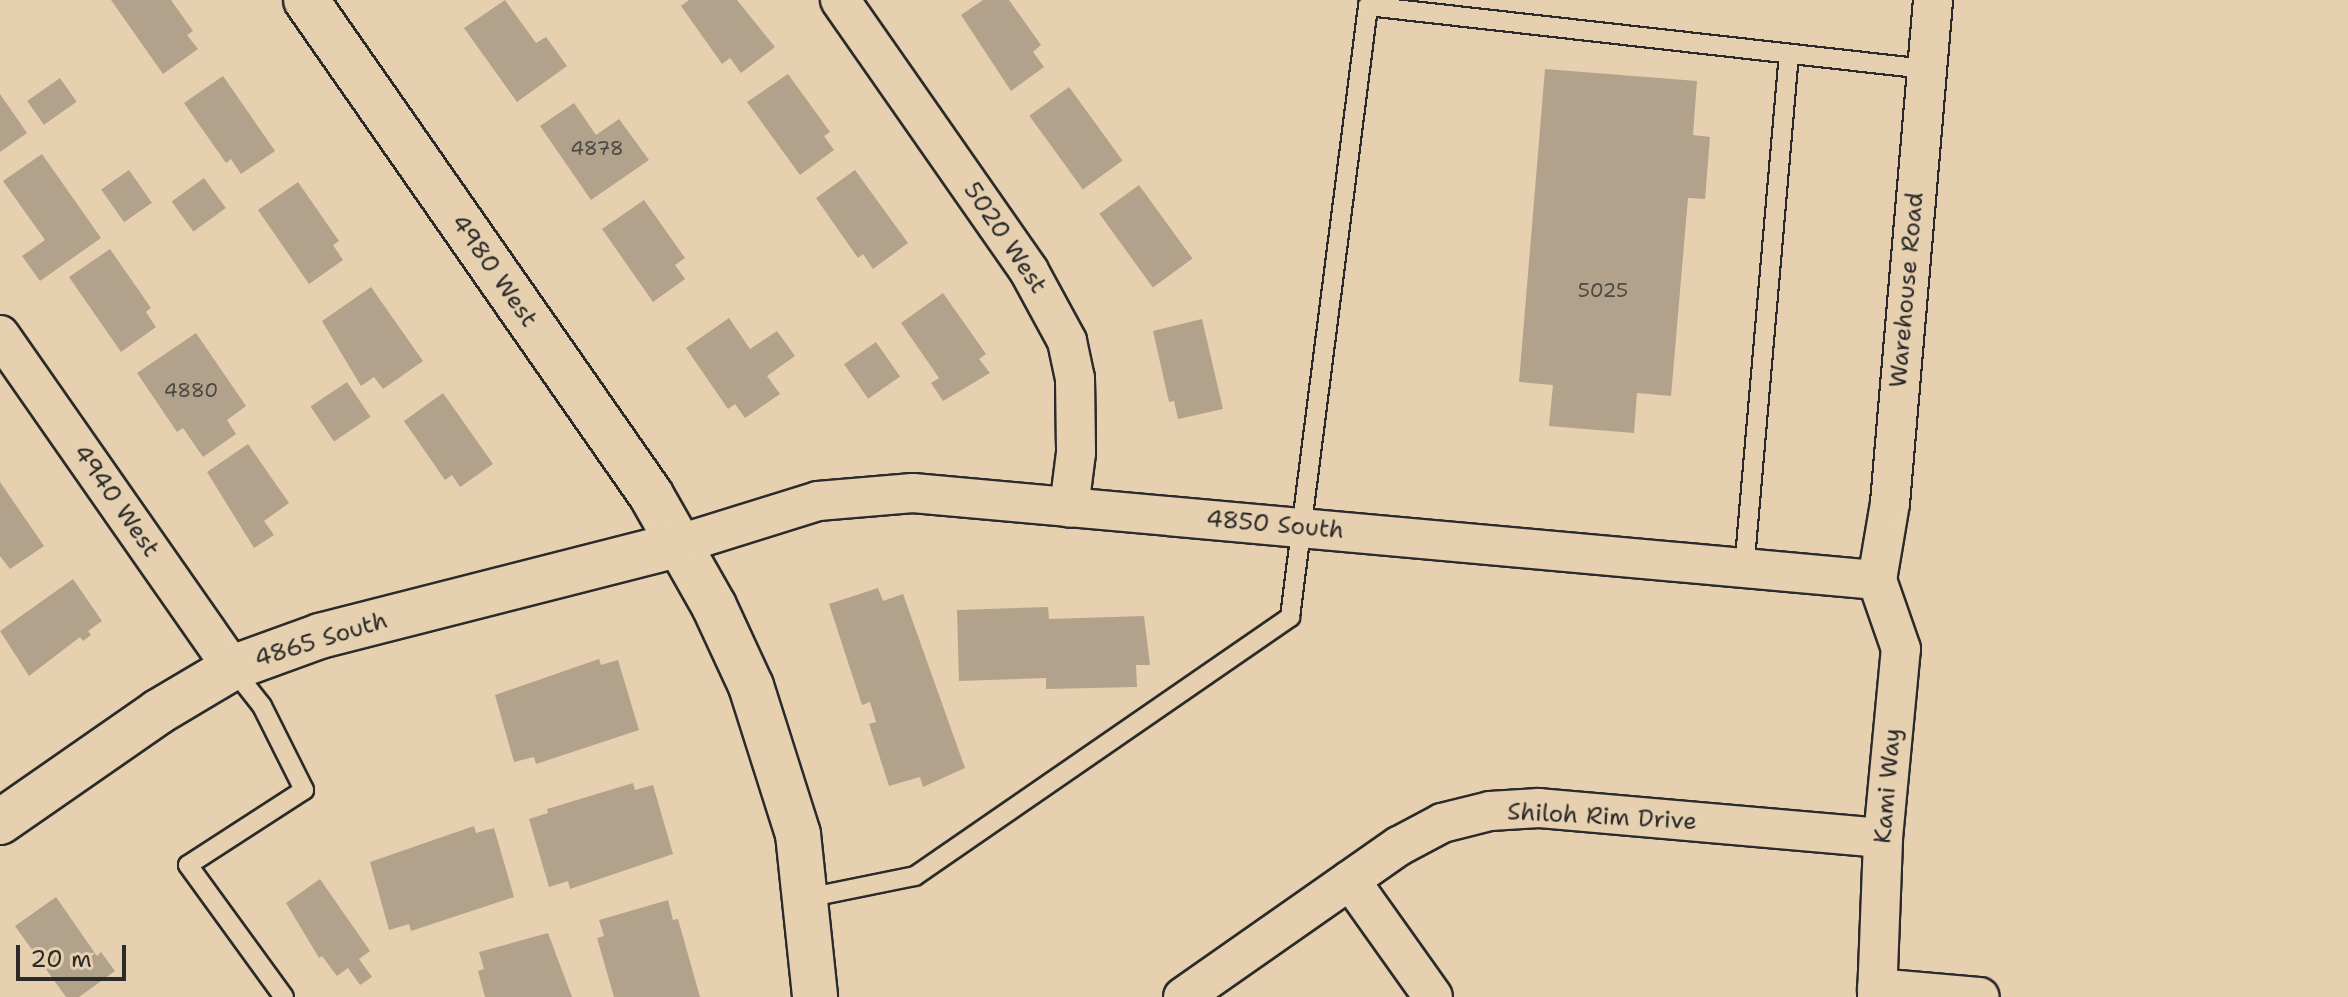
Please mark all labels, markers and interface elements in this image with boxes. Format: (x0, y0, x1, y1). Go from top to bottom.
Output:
house number: 4878 (570, 136, 624, 160)
street label: 5020 West (957, 177, 1053, 299)
street label: Warehouse Road (1884, 191, 1930, 389)
street label: 4980 West (445, 209, 543, 333)
house number: 5025 (1578, 278, 1628, 302)
house number: 4880 (164, 378, 218, 402)
street label: 4940 West (67, 439, 165, 563)
street label: 4850 South (1205, 505, 1345, 545)
street label: 4865 South (251, 606, 391, 674)
street label: Kami Way (1869, 727, 1907, 845)
street label: Shiloh Rim Drive (1507, 798, 1697, 836)
scale bar (20, 929, 130, 979)
text: 20 m (30, 943, 92, 975)

